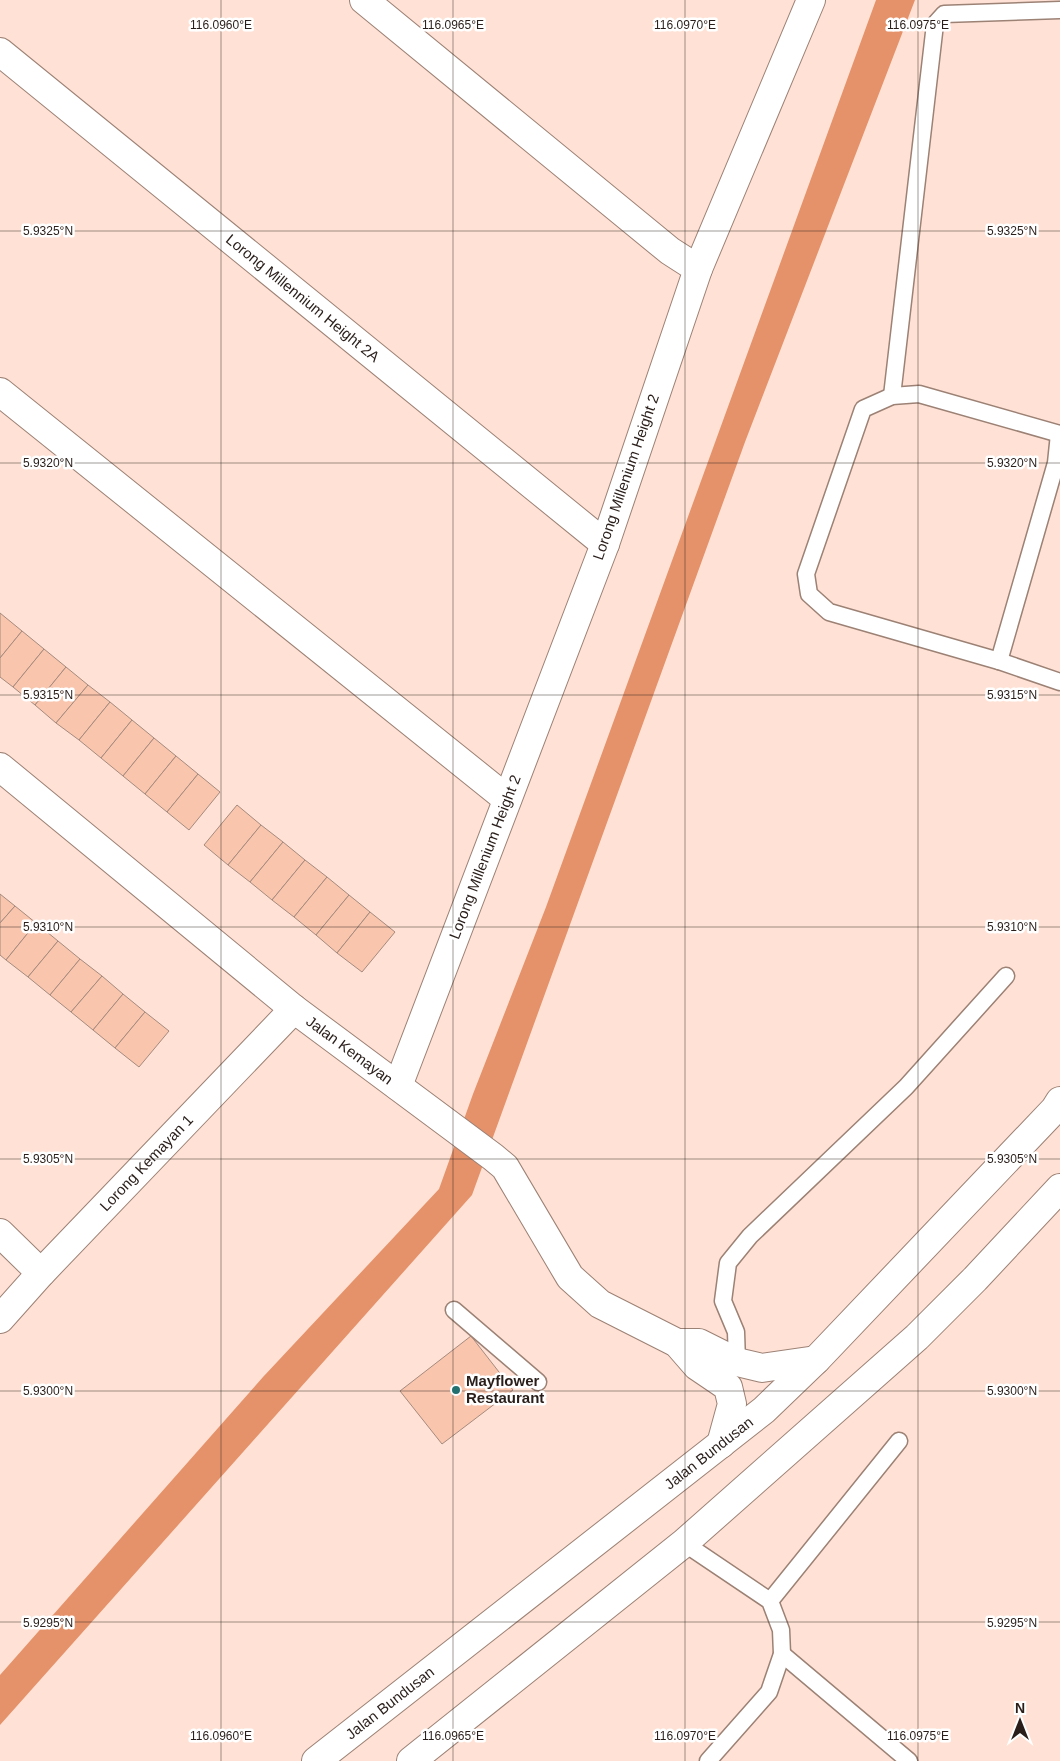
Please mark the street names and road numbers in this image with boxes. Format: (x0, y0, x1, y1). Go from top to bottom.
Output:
street label: Lorong Millennium Height 2A (223, 230, 383, 365)
street label: Lorong Millenium Height 2 (589, 392, 662, 562)
street label: Lorong Millenium Height 2 (445, 772, 524, 941)
street label: Jalan Kemayan (303, 1012, 396, 1088)
street label: Lorong Kemayan 1 (96, 1111, 196, 1214)
street label: Jalan Bundusan (661, 1413, 756, 1493)
street label: Jalan Bundusan (342, 1663, 437, 1743)

